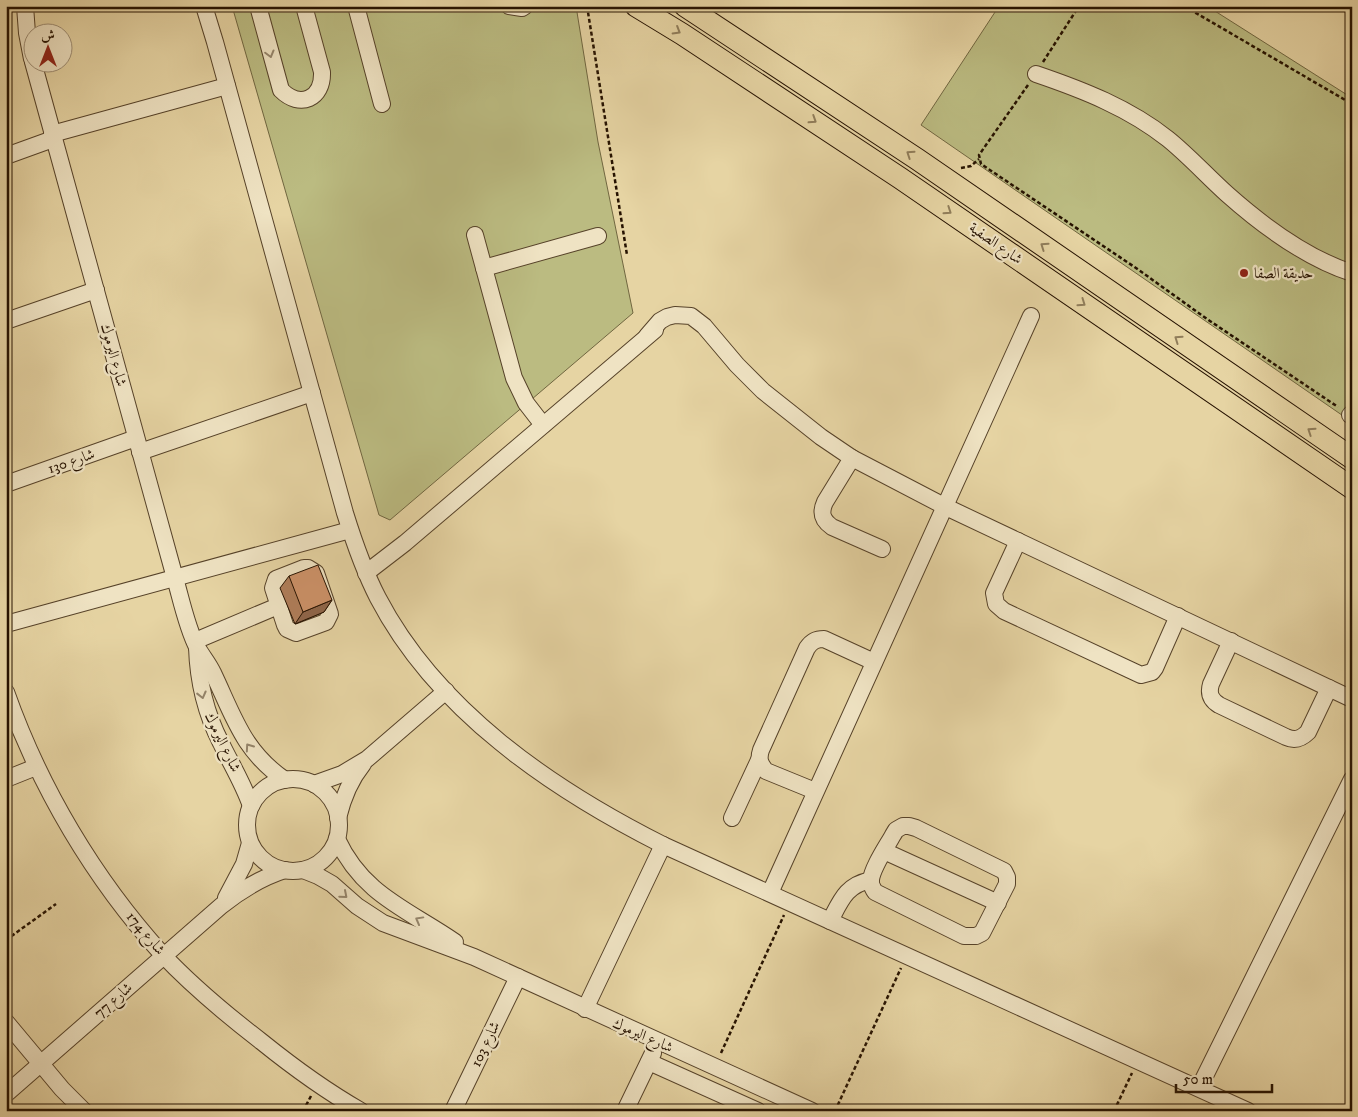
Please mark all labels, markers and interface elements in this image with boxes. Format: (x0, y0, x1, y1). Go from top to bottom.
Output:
north arrow (22, 22, 72, 72)
one-way arrow (672, 25, 681, 35)
text: ش (41, 27, 55, 45)
one-way arrow (264, 49, 275, 58)
one-way arrow (808, 114, 817, 124)
one-way arrow (906, 151, 916, 160)
one-way arrow (943, 204, 952, 214)
street label: شارع الصفية (964, 218, 1026, 271)
one-way arrow (1040, 243, 1050, 252)
place label: حديقة الصفا (1254, 264, 1313, 283)
marker: حديقة الصفا (1238, 267, 1250, 279)
one-way arrow (1076, 297, 1086, 306)
street label: شارع اليرموك (93, 322, 131, 389)
one-way arrow (1174, 336, 1183, 345)
one-way arrow (1308, 428, 1317, 437)
street label: شارع 130 (45, 445, 98, 481)
one-way arrow (196, 691, 207, 699)
street label: شارع اليرموك (197, 709, 245, 777)
one-way arrow (246, 743, 255, 752)
one-way arrow (339, 889, 348, 898)
street label: شارع 174 (120, 908, 169, 961)
one-way arrow (416, 916, 425, 926)
street label: شارع 77 (90, 978, 139, 1025)
street label: شارع اليرموك (608, 1014, 676, 1060)
street label: شارع 103 (466, 1018, 507, 1071)
scale bar (1176, 1062, 1272, 1094)
text: 50 m (1183, 1070, 1213, 1089)

